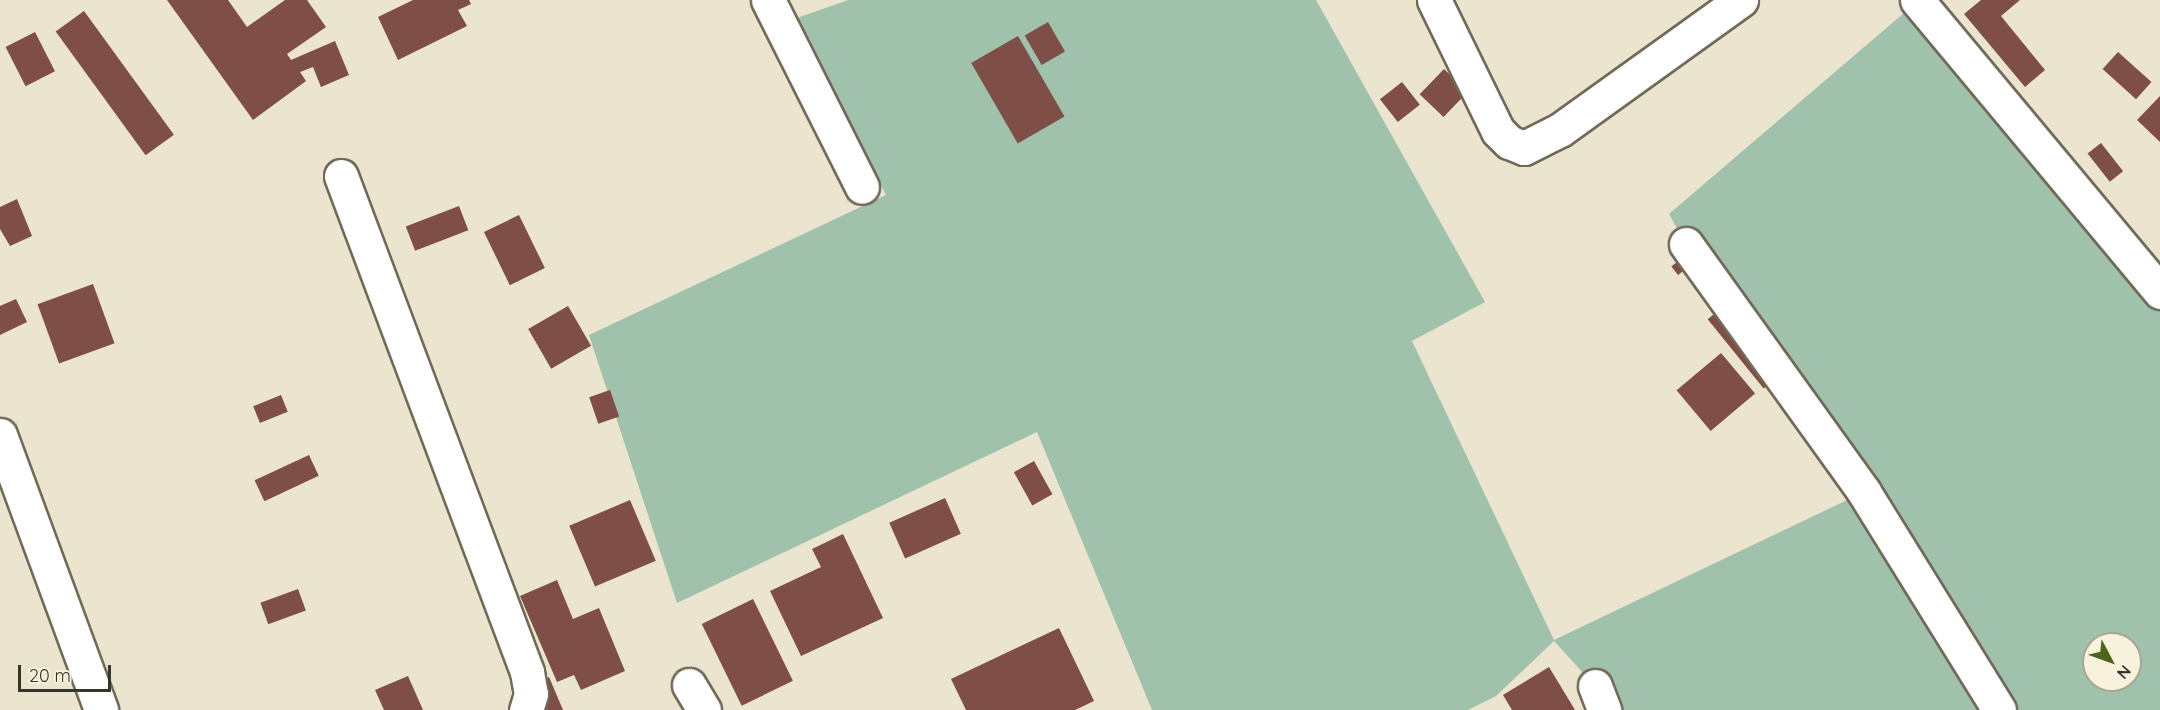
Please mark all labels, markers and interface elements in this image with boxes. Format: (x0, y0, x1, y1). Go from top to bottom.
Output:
north arrow (2082, 632, 2142, 692)
scale bar (21, 653, 114, 691)
text: N (2113, 661, 2135, 683)
text: 20 m (29, 664, 71, 687)

